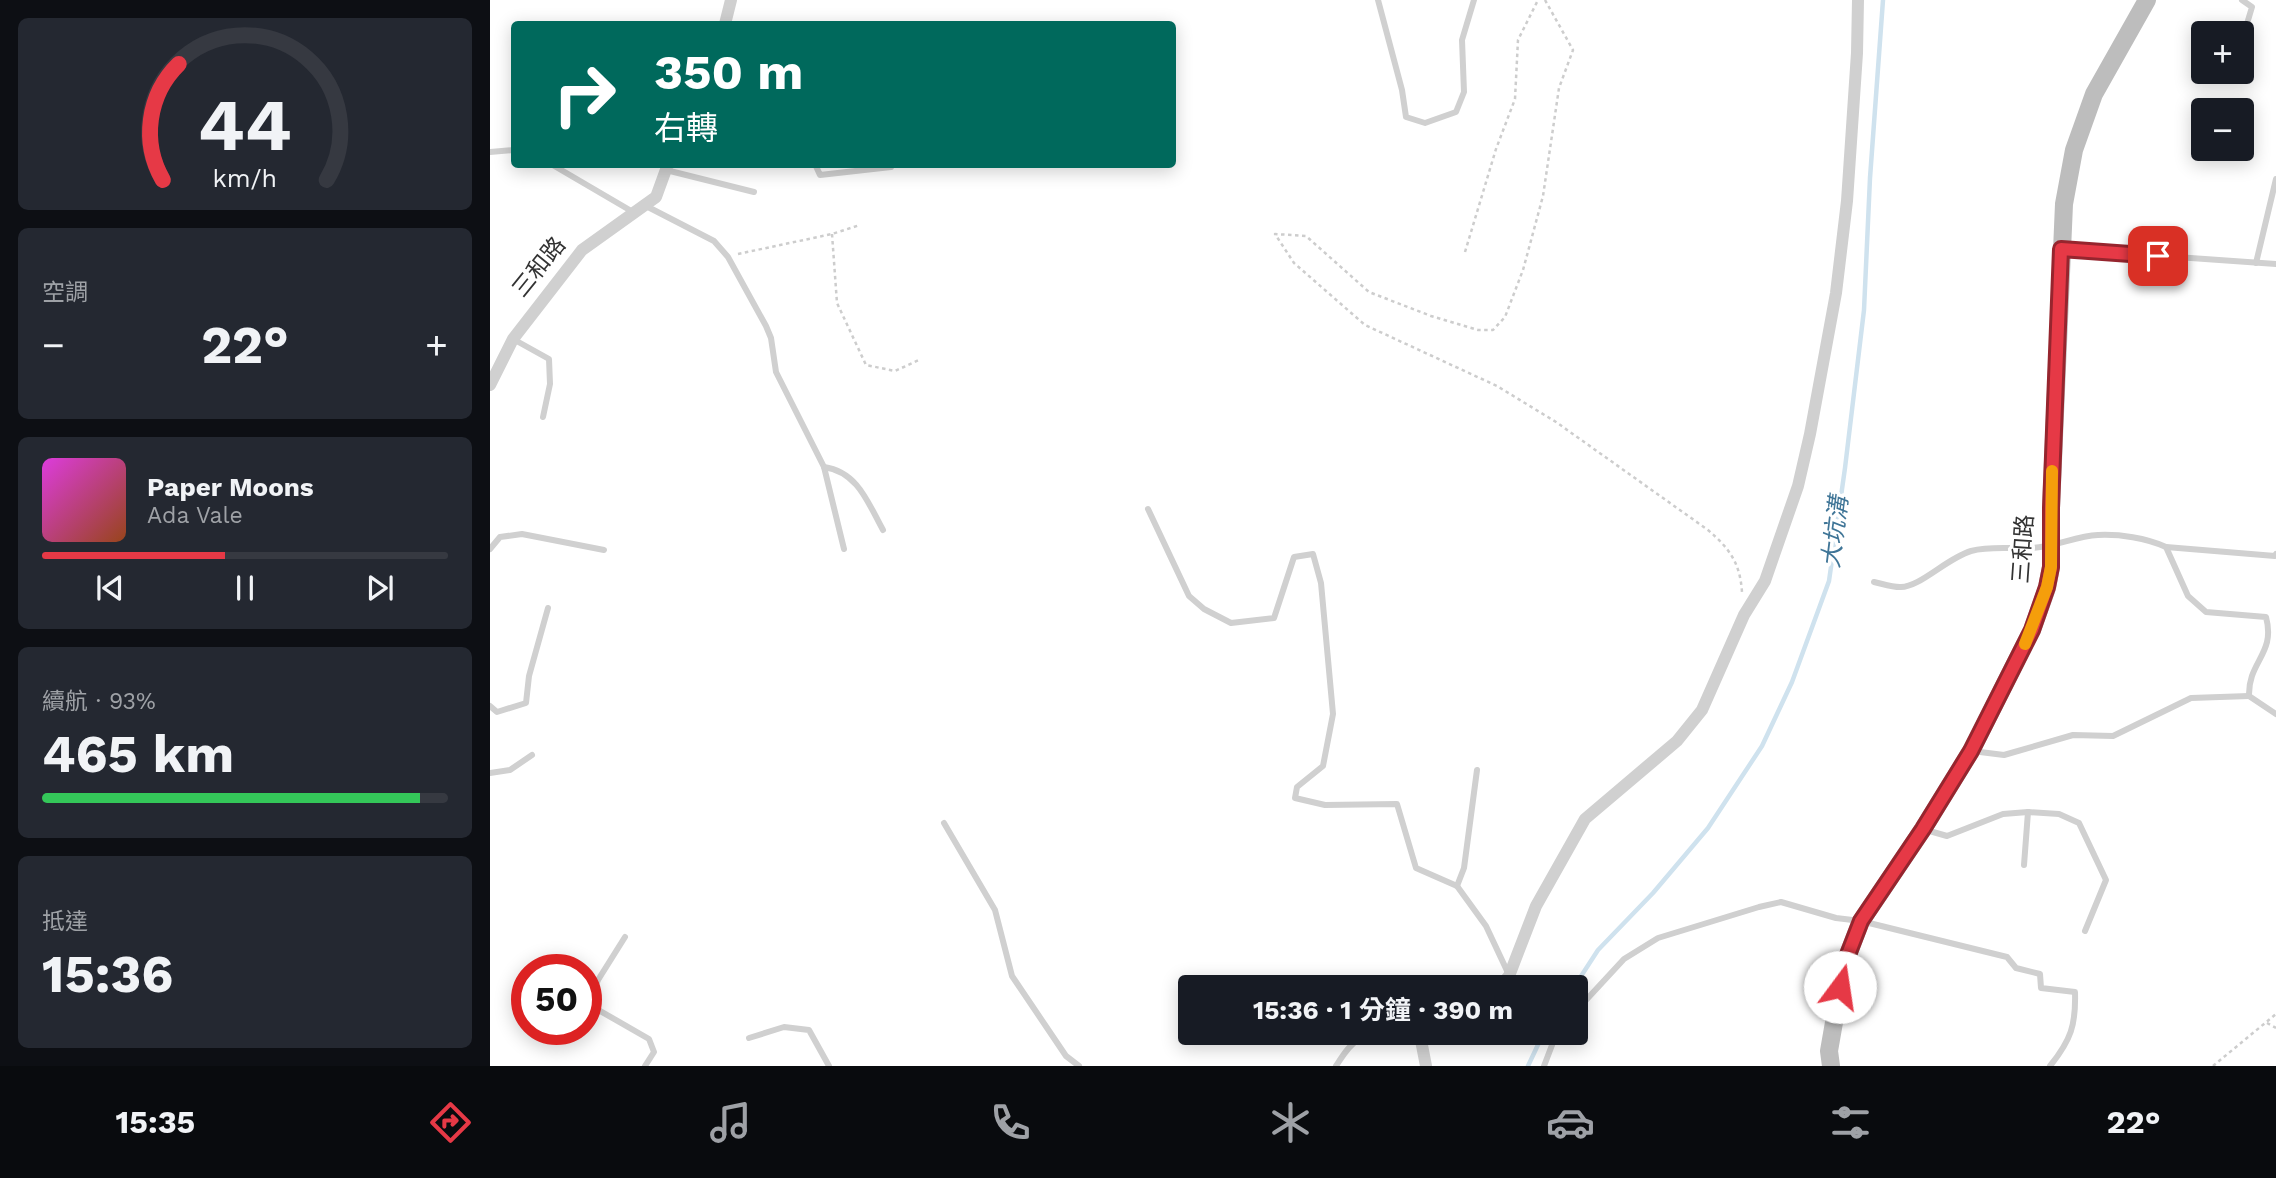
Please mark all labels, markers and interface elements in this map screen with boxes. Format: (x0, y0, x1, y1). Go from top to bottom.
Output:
map controls (2191, 21, 2254, 161)
button: + (2191, 21, 2254, 84)
text: 350 m (654, 43, 803, 101)
icon: right (539, 49, 630, 140)
text: 44 (198, 82, 292, 168)
button: − (2191, 98, 2254, 161)
text: 右轉 (654, 109, 718, 147)
text: km/h (213, 164, 277, 193)
pin (2128, 226, 2188, 286)
street label: 三和路 (507, 232, 571, 302)
icon: arrive (2139, 237, 2177, 275)
text: 空調 (42, 279, 88, 306)
text: 22° (201, 315, 289, 376)
text: − (42, 323, 65, 367)
text: + (425, 323, 448, 367)
text: Paper Moons (147, 472, 314, 502)
water label: 大坑溝 (1817, 492, 1854, 569)
text: Ada Vale (147, 502, 243, 529)
street label: 三和路 (2007, 514, 2039, 584)
icon: previous (91, 569, 129, 607)
icon: pause (226, 569, 264, 607)
icon: next (361, 569, 399, 607)
text: 續航 · 93% (42, 688, 156, 715)
text: 465 km (42, 724, 234, 785)
text: 抵達 (42, 908, 88, 935)
text: 15:36 (42, 944, 173, 1005)
position arrow (1803, 950, 1877, 1024)
speed limit sign: 50 (511, 954, 602, 1045)
text: 15:36 · 1 分鐘 · 390 m (1253, 995, 1513, 1025)
icon: directions (426, 1098, 475, 1147)
icon: music (706, 1098, 755, 1147)
icon: phone (986, 1098, 1035, 1147)
icon: climate (1266, 1098, 1315, 1147)
icon: car (1546, 1098, 1595, 1147)
icon: filters (1826, 1098, 1875, 1147)
text: 15:35 (116, 1103, 195, 1141)
text: 22° (2106, 1103, 2160, 1141)

